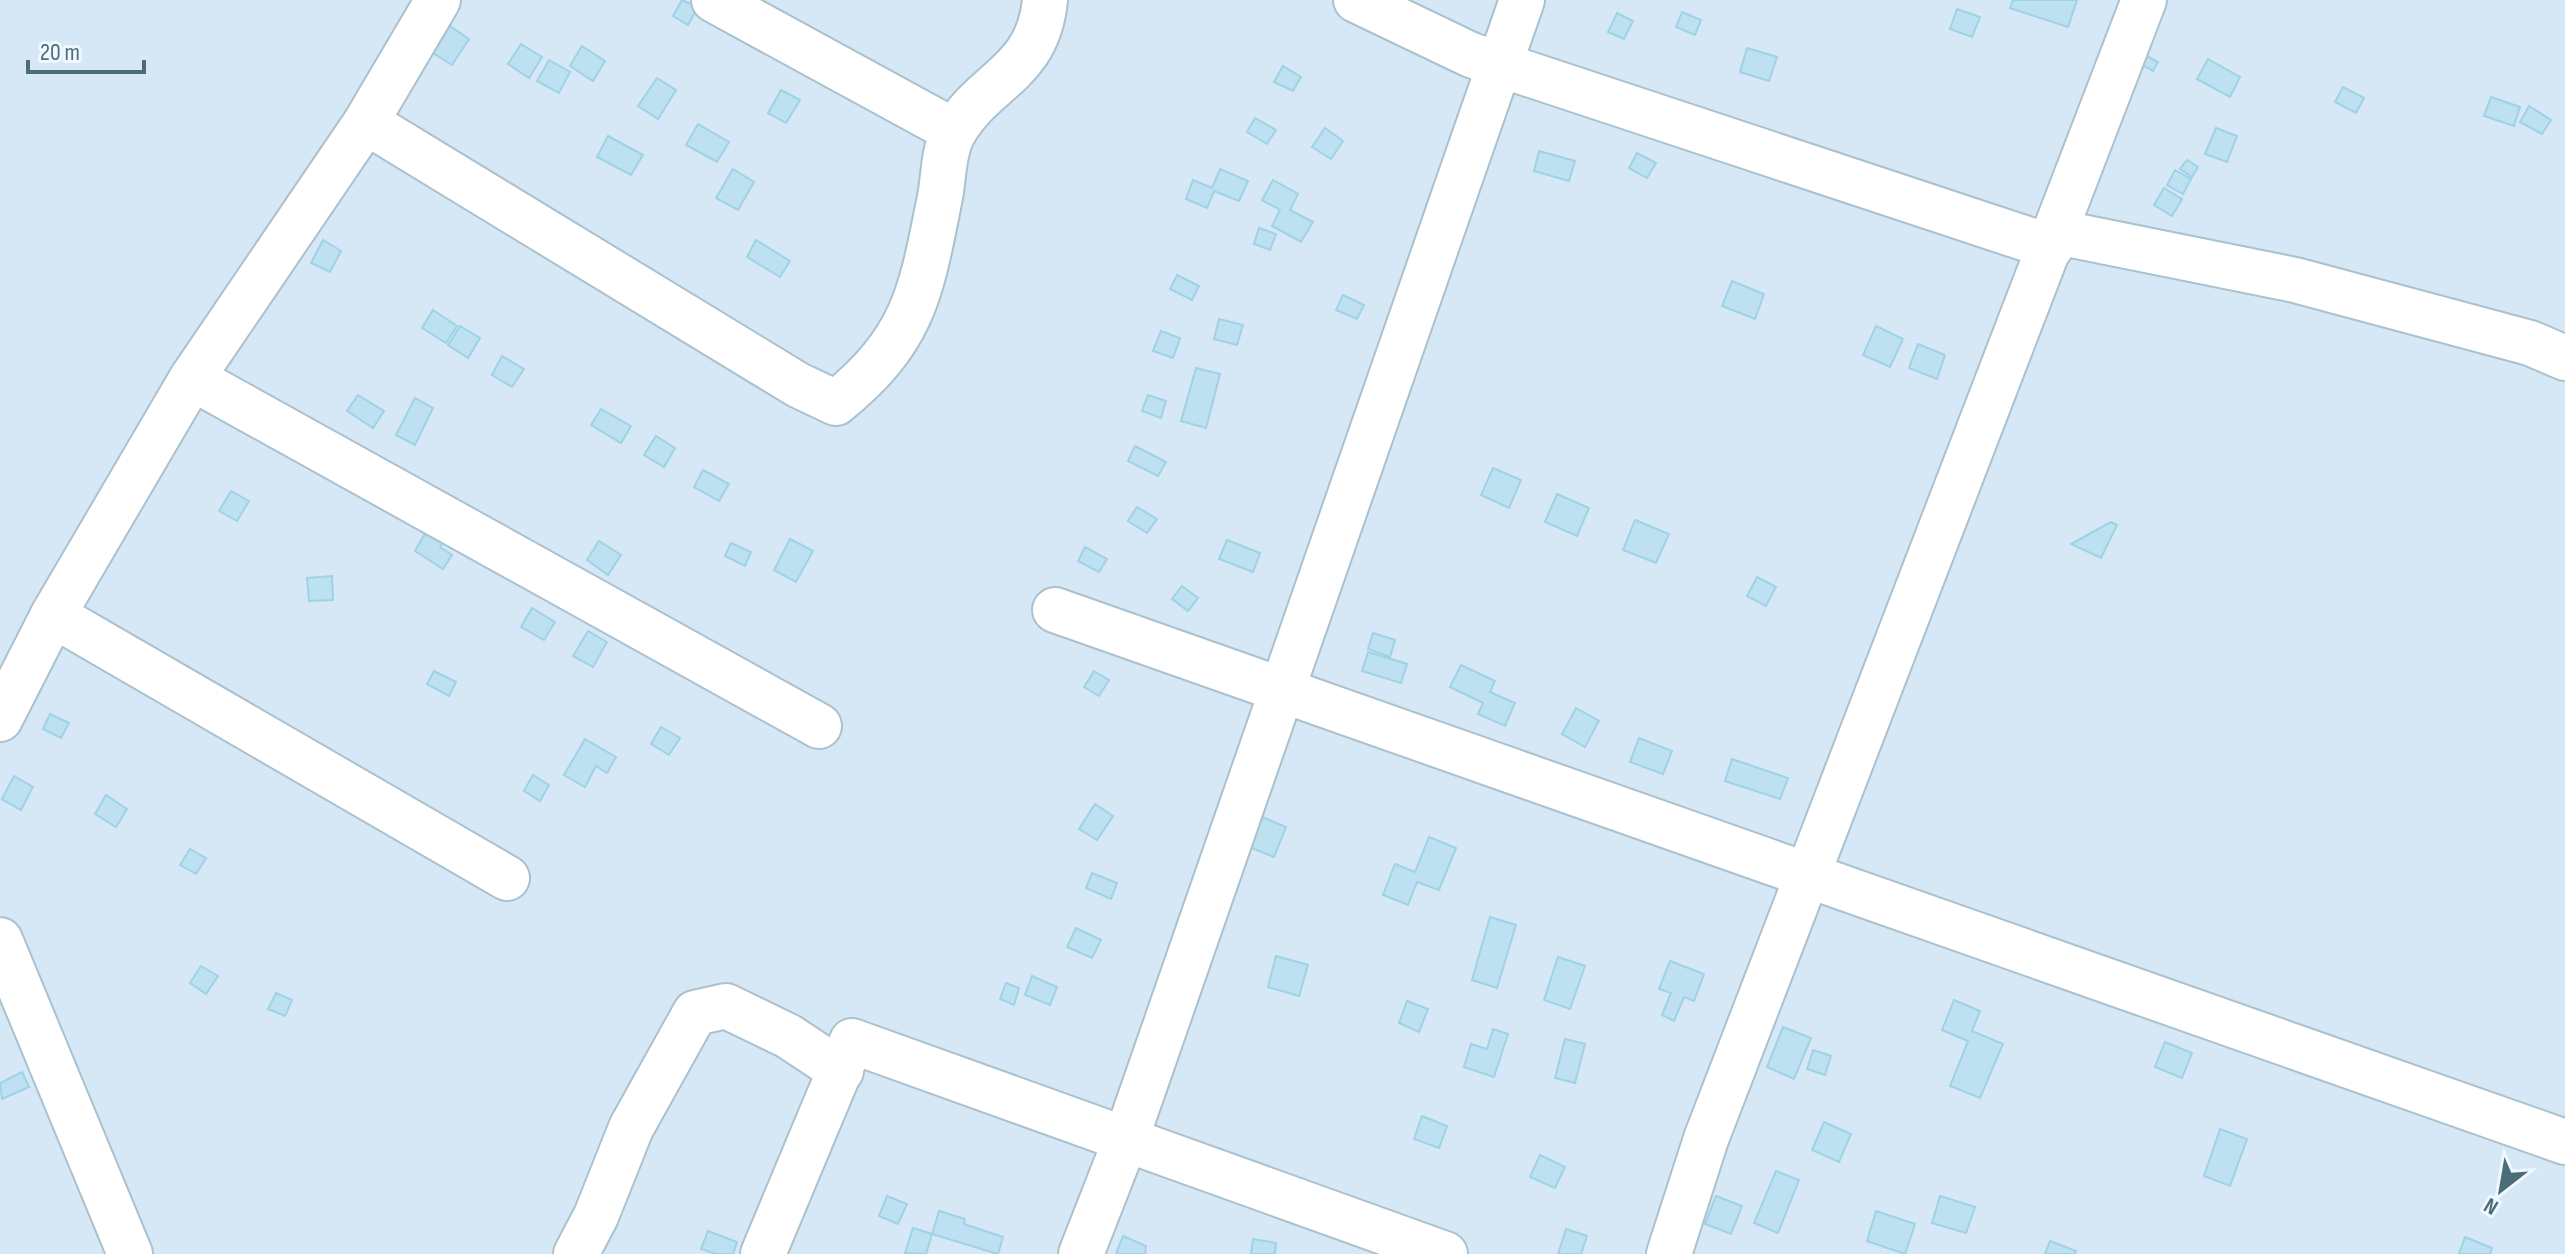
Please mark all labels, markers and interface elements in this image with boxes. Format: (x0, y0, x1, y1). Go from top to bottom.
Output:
scale bar (28, 24, 144, 74)
text: 20 m (40, 38, 80, 67)
north arrow (2461, 1150, 2541, 1230)
text: N (2479, 1191, 2503, 1220)

